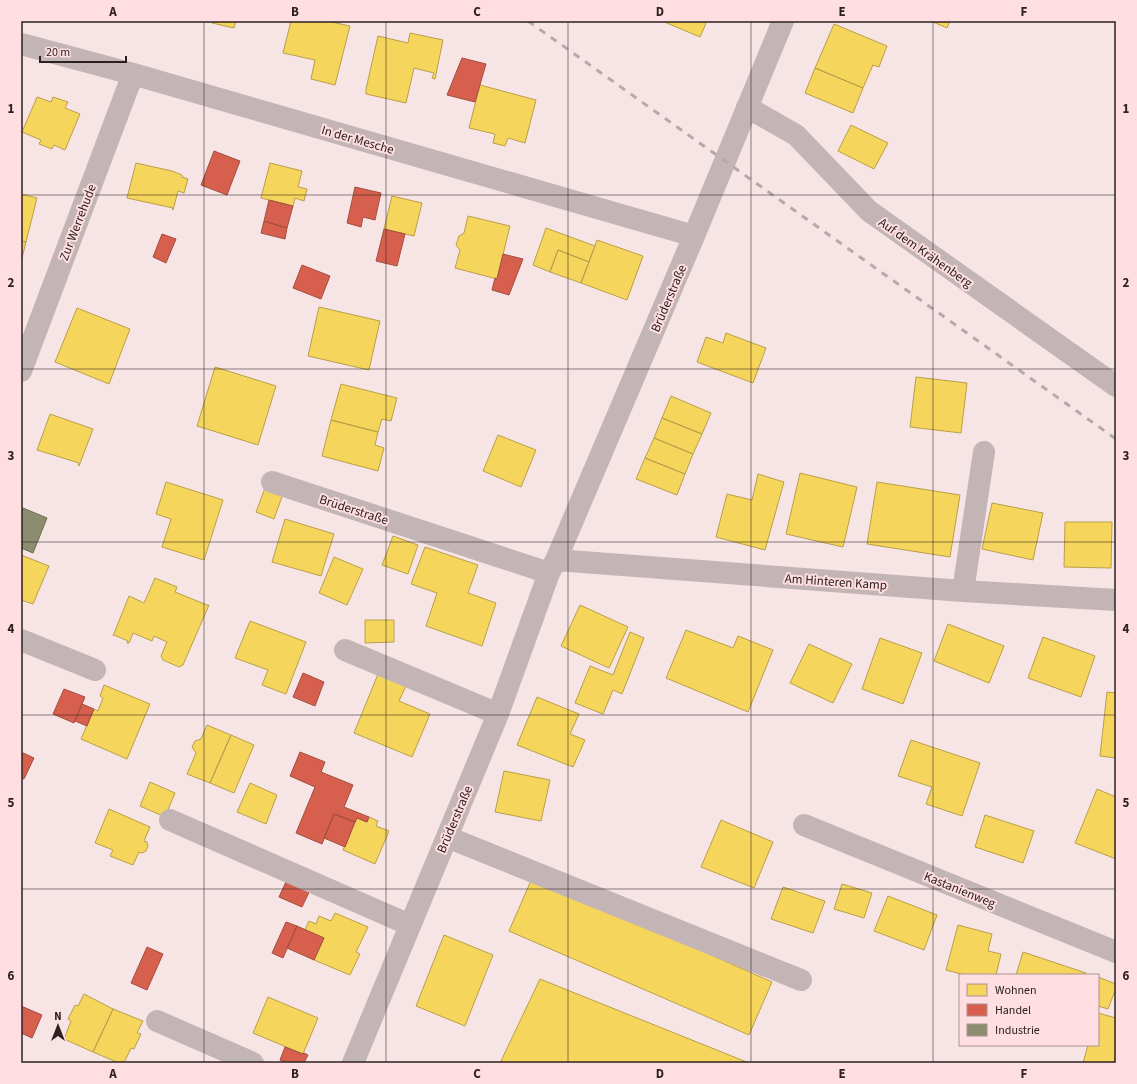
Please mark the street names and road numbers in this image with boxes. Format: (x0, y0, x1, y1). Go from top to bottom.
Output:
street label: In der Mesche (319, 121, 396, 159)
street label: Zur Werrehude (55, 181, 101, 263)
street label: Auf dem Krähenberg (875, 214, 976, 292)
street label: Brüderstraße (647, 262, 691, 335)
street label: Brüderstraße (317, 490, 391, 530)
street label: Am Hinteren Kamp (784, 569, 888, 595)
street label: Brüderstraße (433, 783, 477, 856)
street label: Kastanienweg (921, 867, 999, 913)

